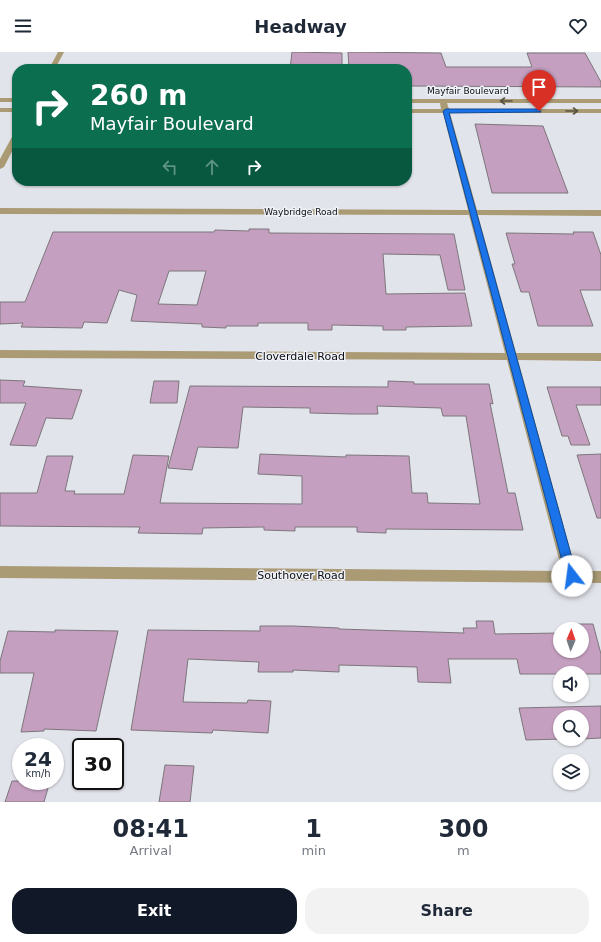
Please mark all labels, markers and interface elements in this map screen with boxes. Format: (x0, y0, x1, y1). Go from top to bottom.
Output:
icon: menu (12, 15, 34, 37)
icon: heart (567, 15, 589, 37)
text: Headway (254, 16, 347, 37)
pin (522, 70, 556, 111)
icon: arrive (528, 76, 550, 98)
text: 260 m (90, 79, 187, 112)
icon: right (24, 80, 76, 132)
street label: Mayfair Boulevard (427, 86, 509, 96)
one-way arrow (500, 97, 513, 105)
one-way arrow (565, 107, 578, 115)
text: Mayfair Boulevard (90, 113, 254, 134)
icon: left (159, 156, 181, 178)
icon: ahead (201, 156, 223, 178)
icon: right (243, 156, 265, 178)
street label: Waybridge Road (264, 207, 338, 217)
street label: Cloverdale Road (255, 350, 345, 363)
position arrow (551, 555, 593, 597)
street label: Southover Road (257, 569, 345, 582)
north arrow (553, 622, 589, 658)
map controls (553, 622, 589, 790)
button: sound (553, 666, 589, 702)
button: search (553, 710, 589, 746)
speed limit sign: 30 (72, 738, 124, 790)
text: 24 (24, 747, 52, 771)
button: layers (553, 754, 589, 790)
text: km/h (25, 768, 51, 779)
text: 08:41 (112, 815, 189, 843)
text: 1 (305, 815, 322, 843)
text: 300 (438, 815, 488, 843)
text: Arrival (130, 843, 172, 858)
text: min (301, 843, 326, 858)
text: m (457, 843, 470, 858)
button: Exit (12, 888, 297, 934)
button: Share (305, 888, 589, 934)

